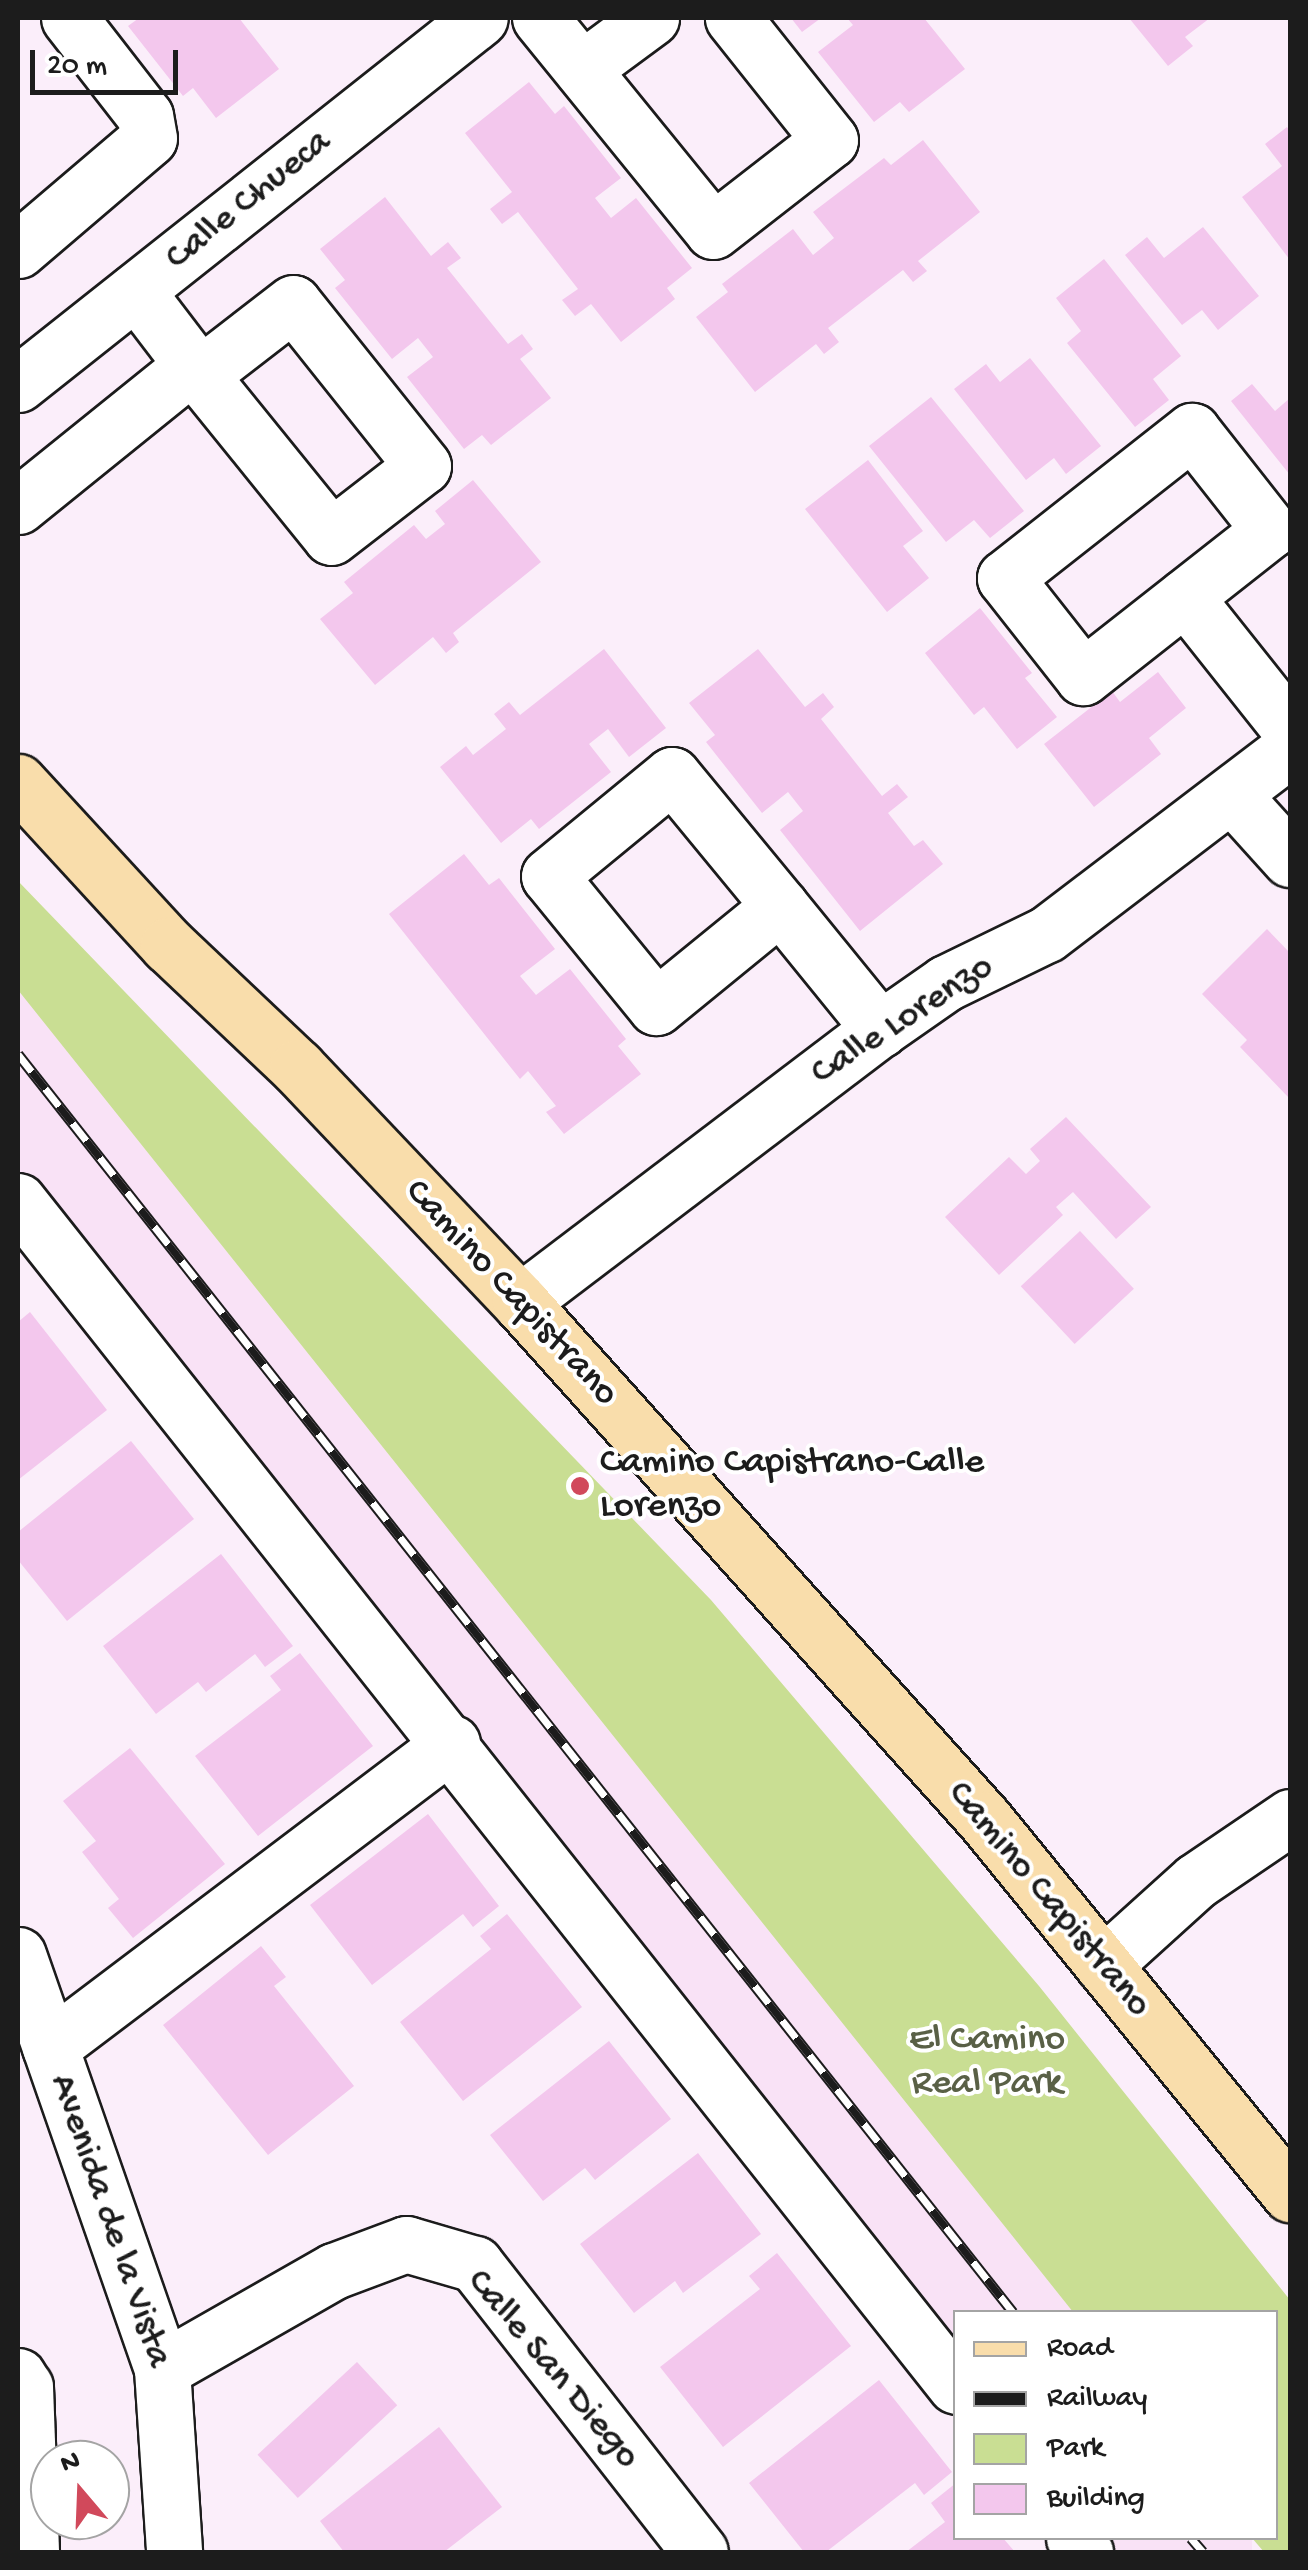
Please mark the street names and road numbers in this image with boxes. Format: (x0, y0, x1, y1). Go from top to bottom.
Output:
street label: Calle Chueca (157, 121, 341, 281)
street label: Calle Lorenzo (803, 945, 1003, 1097)
street label: Camino Capistrano (393, 1171, 627, 1417)
street label: Camino Capistrano (936, 1773, 1160, 2027)
street label: Avenida de la Vista (38, 2069, 180, 2373)
street label: Calle San Diego (455, 2261, 649, 2479)

